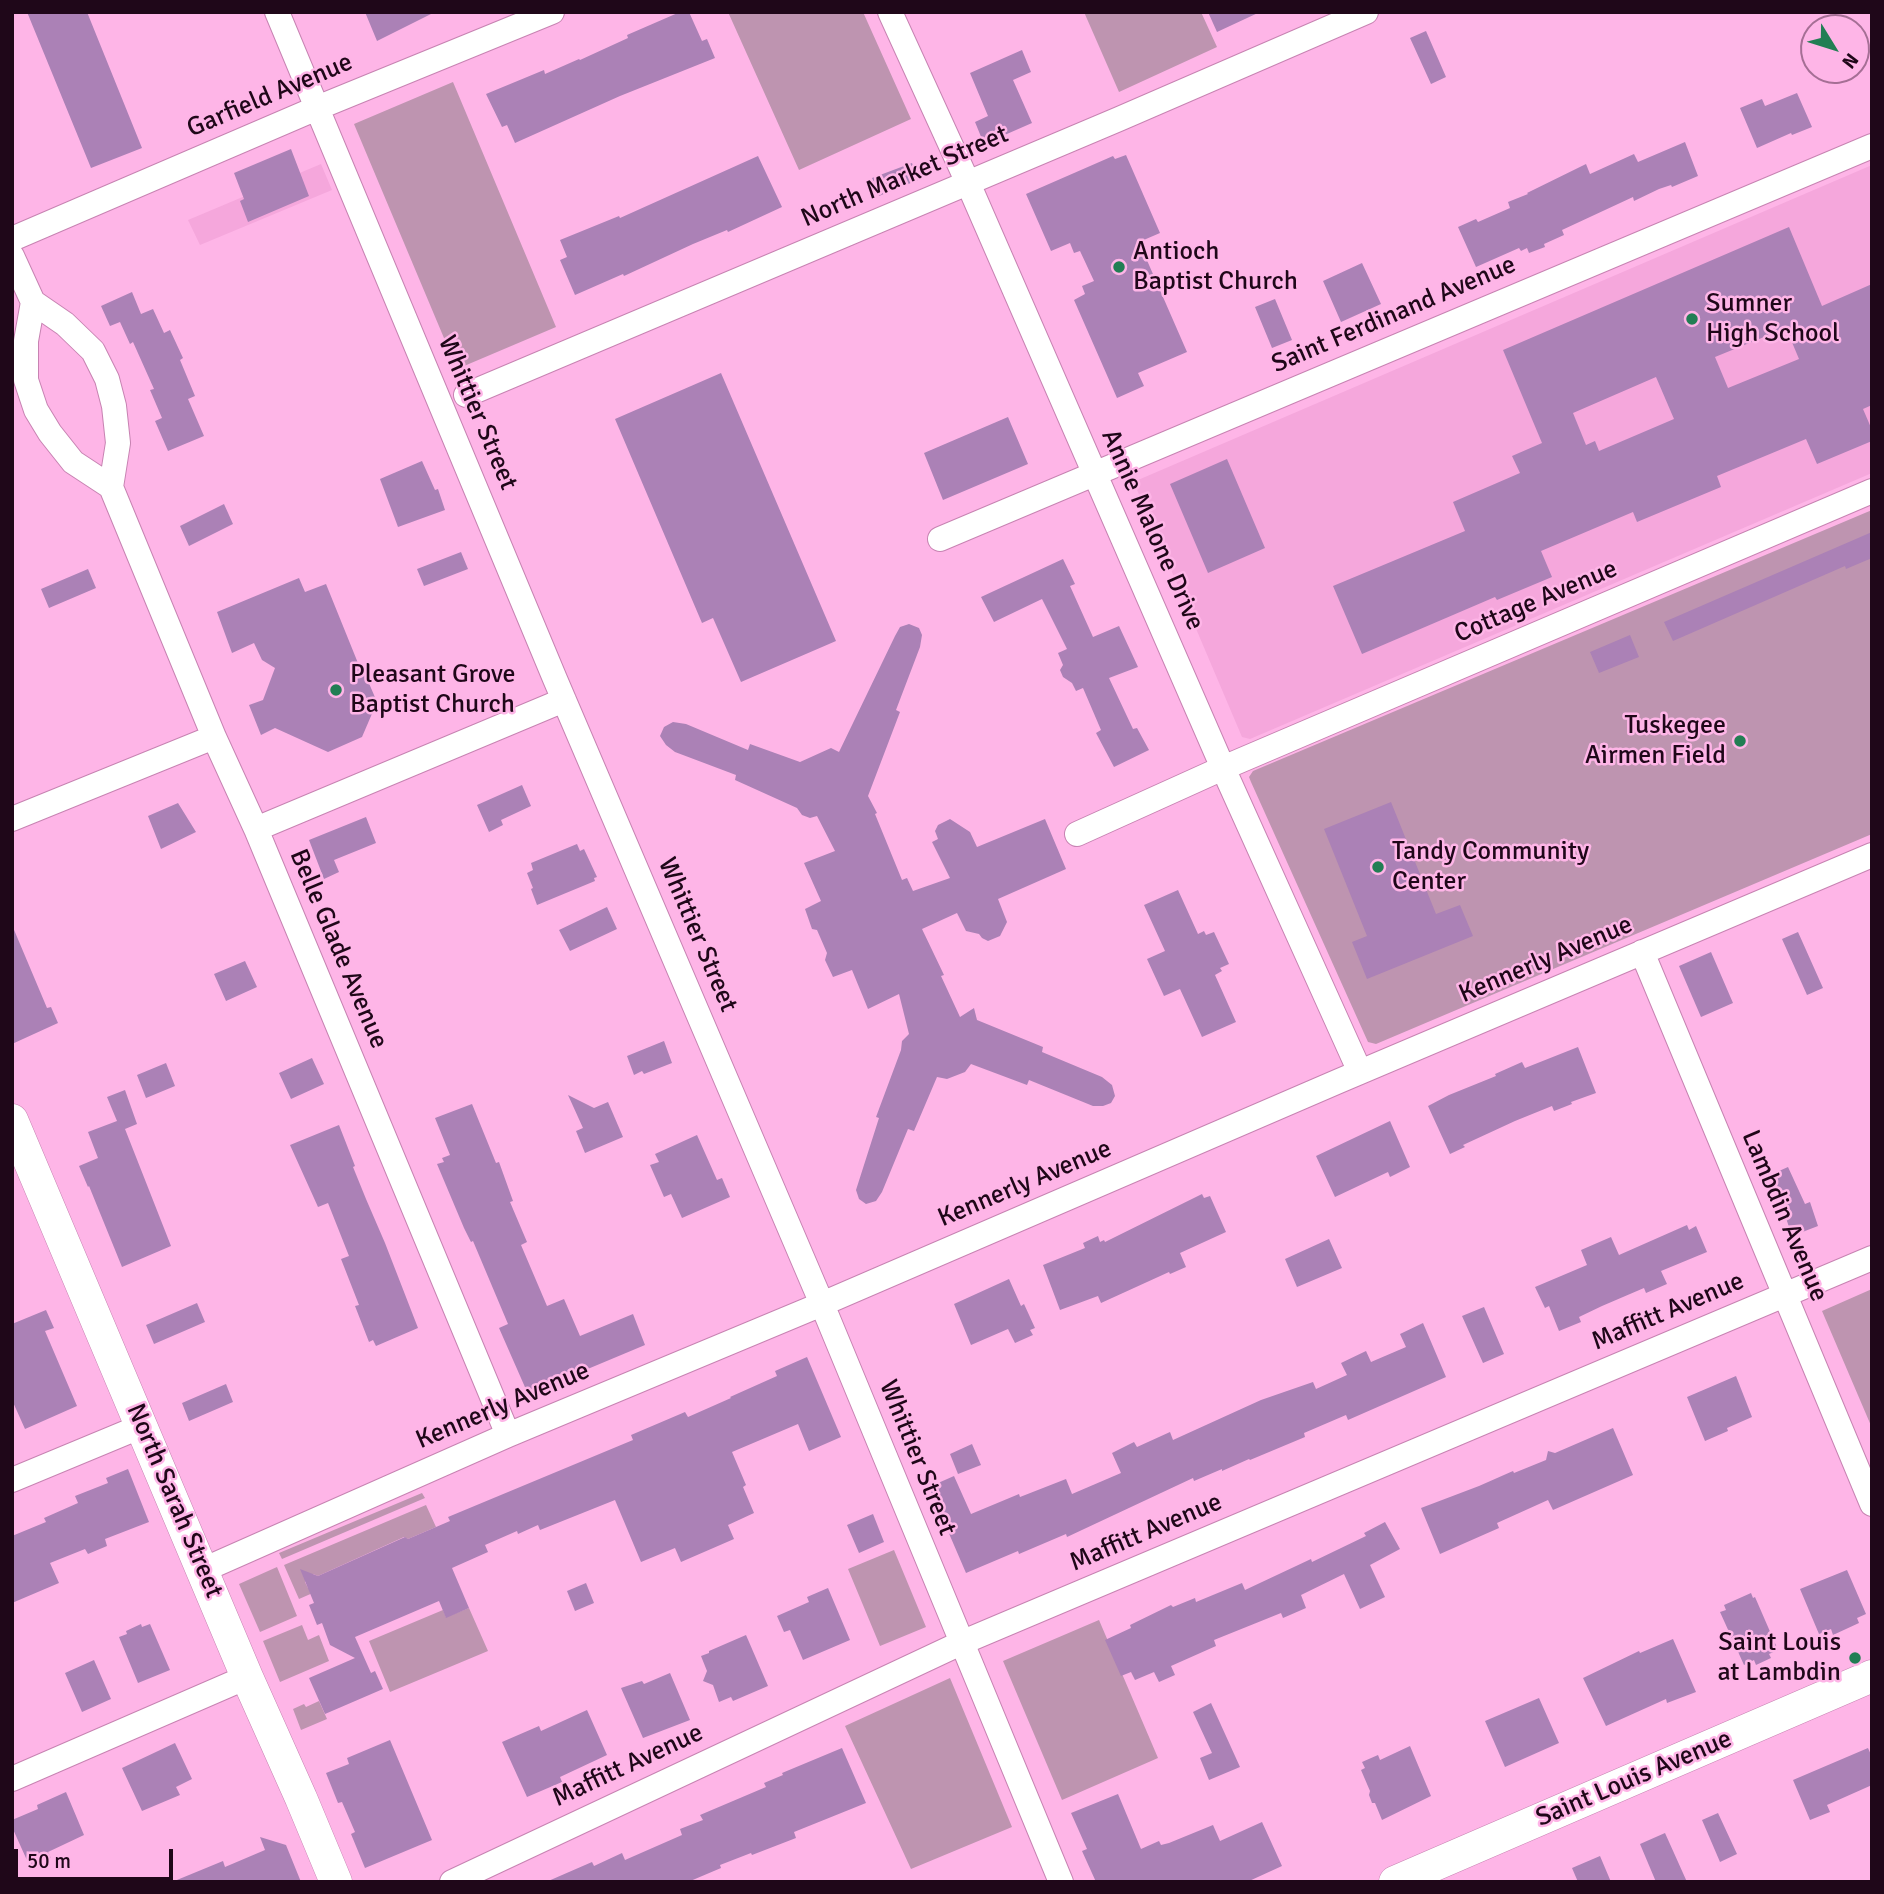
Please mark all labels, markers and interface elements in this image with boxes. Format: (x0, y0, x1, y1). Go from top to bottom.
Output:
north arrow (1800, 14, 1870, 84)
street label: Garfield Avenue (183, 47, 357, 145)
text: N (1836, 48, 1863, 73)
street label: North Market Street (797, 119, 1013, 235)
place label: Antioch Baptist Church (1133, 236, 1298, 298)
street label: Saint Ferdinand Avenue (1267, 249, 1521, 381)
marker: Antioch Baptist Church (1111, 259, 1127, 275)
place label: Sumner High School (1706, 288, 1840, 350)
marker: Sumner High School (1684, 311, 1700, 327)
street label: Whittier Street (430, 331, 524, 495)
street label: Annie Malone Drive (1094, 425, 1210, 635)
street label: Cottage Avenue (1450, 554, 1622, 650)
place label: Pleasant Grove Baptist Church (350, 659, 515, 720)
marker: Pleasant Grove Baptist Church (328, 682, 344, 698)
place label: Tuskegee Airmen Field (1585, 710, 1726, 772)
marker: Tuskegee Airmen Field (1732, 733, 1748, 749)
place label: Tandy Community Center (1392, 836, 1589, 898)
street label: Belle Glade Avenue (282, 845, 394, 1053)
street label: Whittier Street (650, 853, 744, 1017)
marker: Tandy Community Center (1370, 859, 1386, 875)
street label: Kennerly Avenue (1455, 909, 1637, 1011)
street label: Lambdin Avenue (1734, 1126, 1834, 1306)
street label: Kennerly Avenue (934, 1133, 1116, 1235)
street label: Maffitt Avenue (1587, 1266, 1749, 1358)
street label: Kennerly Avenue (412, 1355, 594, 1457)
street label: Whittier Street (872, 1376, 962, 1540)
street label: North Sarah Street (119, 1399, 229, 1603)
street label: Maffitt Avenue (1065, 1487, 1227, 1579)
place label: Saint Louis at Lambdin (1717, 1627, 1841, 1688)
marker: Saint Louis at Lambdin (1847, 1650, 1863, 1666)
street label: Maffitt Avenue (548, 1718, 708, 1814)
street label: Saint Louis Avenue (1531, 1724, 1737, 1834)
scale bar (18, 1834, 177, 1878)
text: 50 m (27, 1848, 71, 1874)

